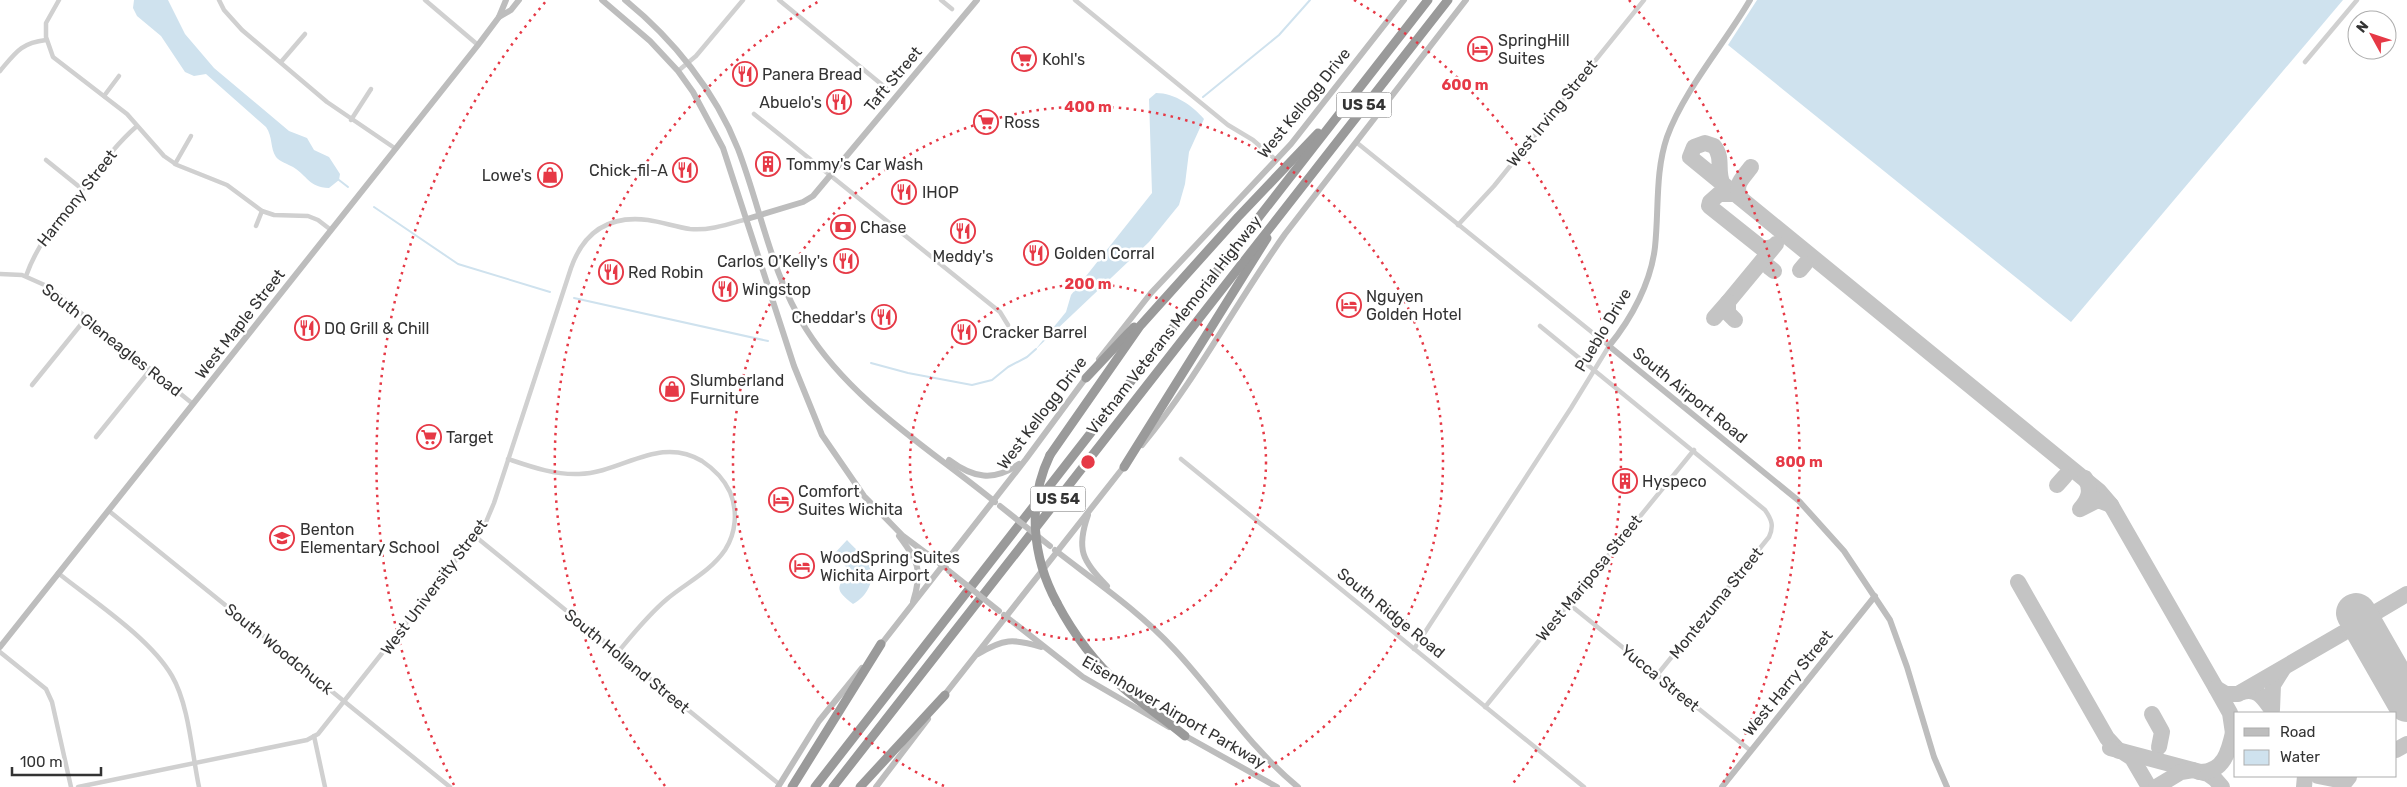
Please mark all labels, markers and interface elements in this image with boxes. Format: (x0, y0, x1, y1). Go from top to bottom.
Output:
north arrow (2347, 10, 2397, 60)
text: N (2353, 18, 2372, 36)
place label: SpringHill Suites (1498, 31, 1570, 68)
hotel icon: SpringHill Suites (1467, 36, 1493, 62)
street label: Taft Street (860, 43, 926, 115)
street label: West Kellogg Drive (1254, 44, 1354, 162)
supermarket icon: Kohl's (1011, 46, 1037, 72)
place label: Kohl's (1042, 50, 1085, 69)
street label: West Irving Street (1503, 56, 1601, 170)
restaurant icon: Panera Bread (732, 61, 758, 87)
place label: Panera Bread (762, 65, 862, 84)
text: 600 m (1441, 76, 1489, 94)
restaurant icon: Abuelo's (826, 89, 852, 115)
road number: US 54 (1336, 92, 1392, 118)
place label: Abuelo's (759, 93, 822, 112)
text: 400 m (1064, 98, 1112, 116)
supermarket icon: Ross (973, 109, 999, 135)
place label: Ross (1004, 113, 1040, 132)
street label: Harmony Street (33, 146, 121, 250)
building icon: Tommy's Car Wash (755, 151, 781, 177)
place label: Tommy's Car Wash (786, 155, 923, 174)
restaurant icon: Chick-fil-A (672, 157, 698, 183)
place label: Chick-fil-A (589, 161, 668, 180)
shop icon: Lowe's (537, 162, 563, 188)
place label: Lowe's (482, 166, 532, 185)
restaurant icon: IHOP (891, 179, 917, 205)
place label: IHOP (922, 183, 959, 202)
street label: Vietnam Veterans Memorial Highway (1083, 212, 1265, 438)
bank icon: Chase (830, 214, 856, 240)
place label: Chase (860, 218, 906, 237)
restaurant icon: Meddy's (950, 218, 976, 244)
restaurant icon: Golden Corral (1023, 240, 1049, 266)
place label: Golden Corral (1054, 244, 1155, 263)
place label: Meddy's (933, 247, 993, 266)
restaurant icon: Carlos O'Kelly's (833, 248, 859, 274)
place label: Carlos O'Kelly's (717, 252, 828, 271)
restaurant icon: Red Robin (598, 259, 624, 285)
place label: Red Robin (628, 263, 703, 282)
street label: West Maple Street (191, 265, 289, 383)
text: 200 m (1064, 275, 1112, 293)
restaurant icon: Wingstop (712, 276, 738, 302)
street label: South Gleneagles Road (38, 279, 186, 401)
place label: Wingstop (742, 280, 811, 299)
street label: Pueblo Drive (1571, 285, 1635, 375)
place label: Nguyen Golden Hotel (1366, 287, 1462, 324)
hotel icon: Nguyen Golden Hotel (1336, 292, 1362, 318)
restaurant icon: Cheddar's (871, 304, 897, 330)
place label: Cheddar's (791, 308, 866, 327)
restaurant icon: DQ Grill & Chill (294, 315, 320, 341)
place label: DQ Grill & Chill (324, 319, 429, 338)
restaurant icon: Cracker Barrel (951, 319, 977, 345)
place label: Cracker Barrel (982, 323, 1087, 342)
street label: South Airport Road (1629, 343, 1751, 447)
street label: West Kellogg Drive (993, 353, 1091, 473)
place label: Slumberland Furniture (690, 371, 784, 408)
shop icon: Slumberland Furniture (659, 376, 685, 402)
supermarket icon: Target (416, 424, 442, 450)
place label: Target (446, 428, 493, 447)
centre of rings (1079, 453, 1097, 471)
text: 800 m (1775, 453, 1823, 471)
building icon: Hyspeco (1612, 468, 1638, 494)
place label: Hyspeco (1642, 472, 1707, 491)
place label: Comfort Suites Wichita (798, 482, 903, 519)
road number: US 54 (1030, 486, 1086, 512)
hotel icon: Comfort Suites Wichita (768, 487, 794, 513)
street label: West Mariposa Street (1532, 511, 1646, 645)
street label: West University Street (377, 515, 491, 659)
place label: Benton Elementary School (300, 520, 440, 557)
school or university icon: Benton Elementary School (269, 525, 295, 551)
street label: Montezuma Street (1665, 544, 1767, 662)
place label: WoodSpring Suites Wichita Airport (820, 548, 960, 585)
hotel icon: WoodSpring Suites Wichita Airport (789, 553, 815, 579)
street label: South Ridge Road (1333, 564, 1449, 662)
street label: South Woodchuck (221, 599, 338, 699)
street label: South Holland Street (561, 605, 693, 717)
street label: West Harry Street (1739, 626, 1837, 740)
street label: Yucca Street (1617, 641, 1703, 715)
street label: Eisenhower Airport Parkway (1079, 652, 1269, 773)
legend (2234, 712, 2397, 777)
text: Road (2280, 723, 2316, 741)
scale bar (12, 744, 101, 776)
text: Water (2280, 748, 2320, 766)
text: 100 m (20, 753, 62, 771)

